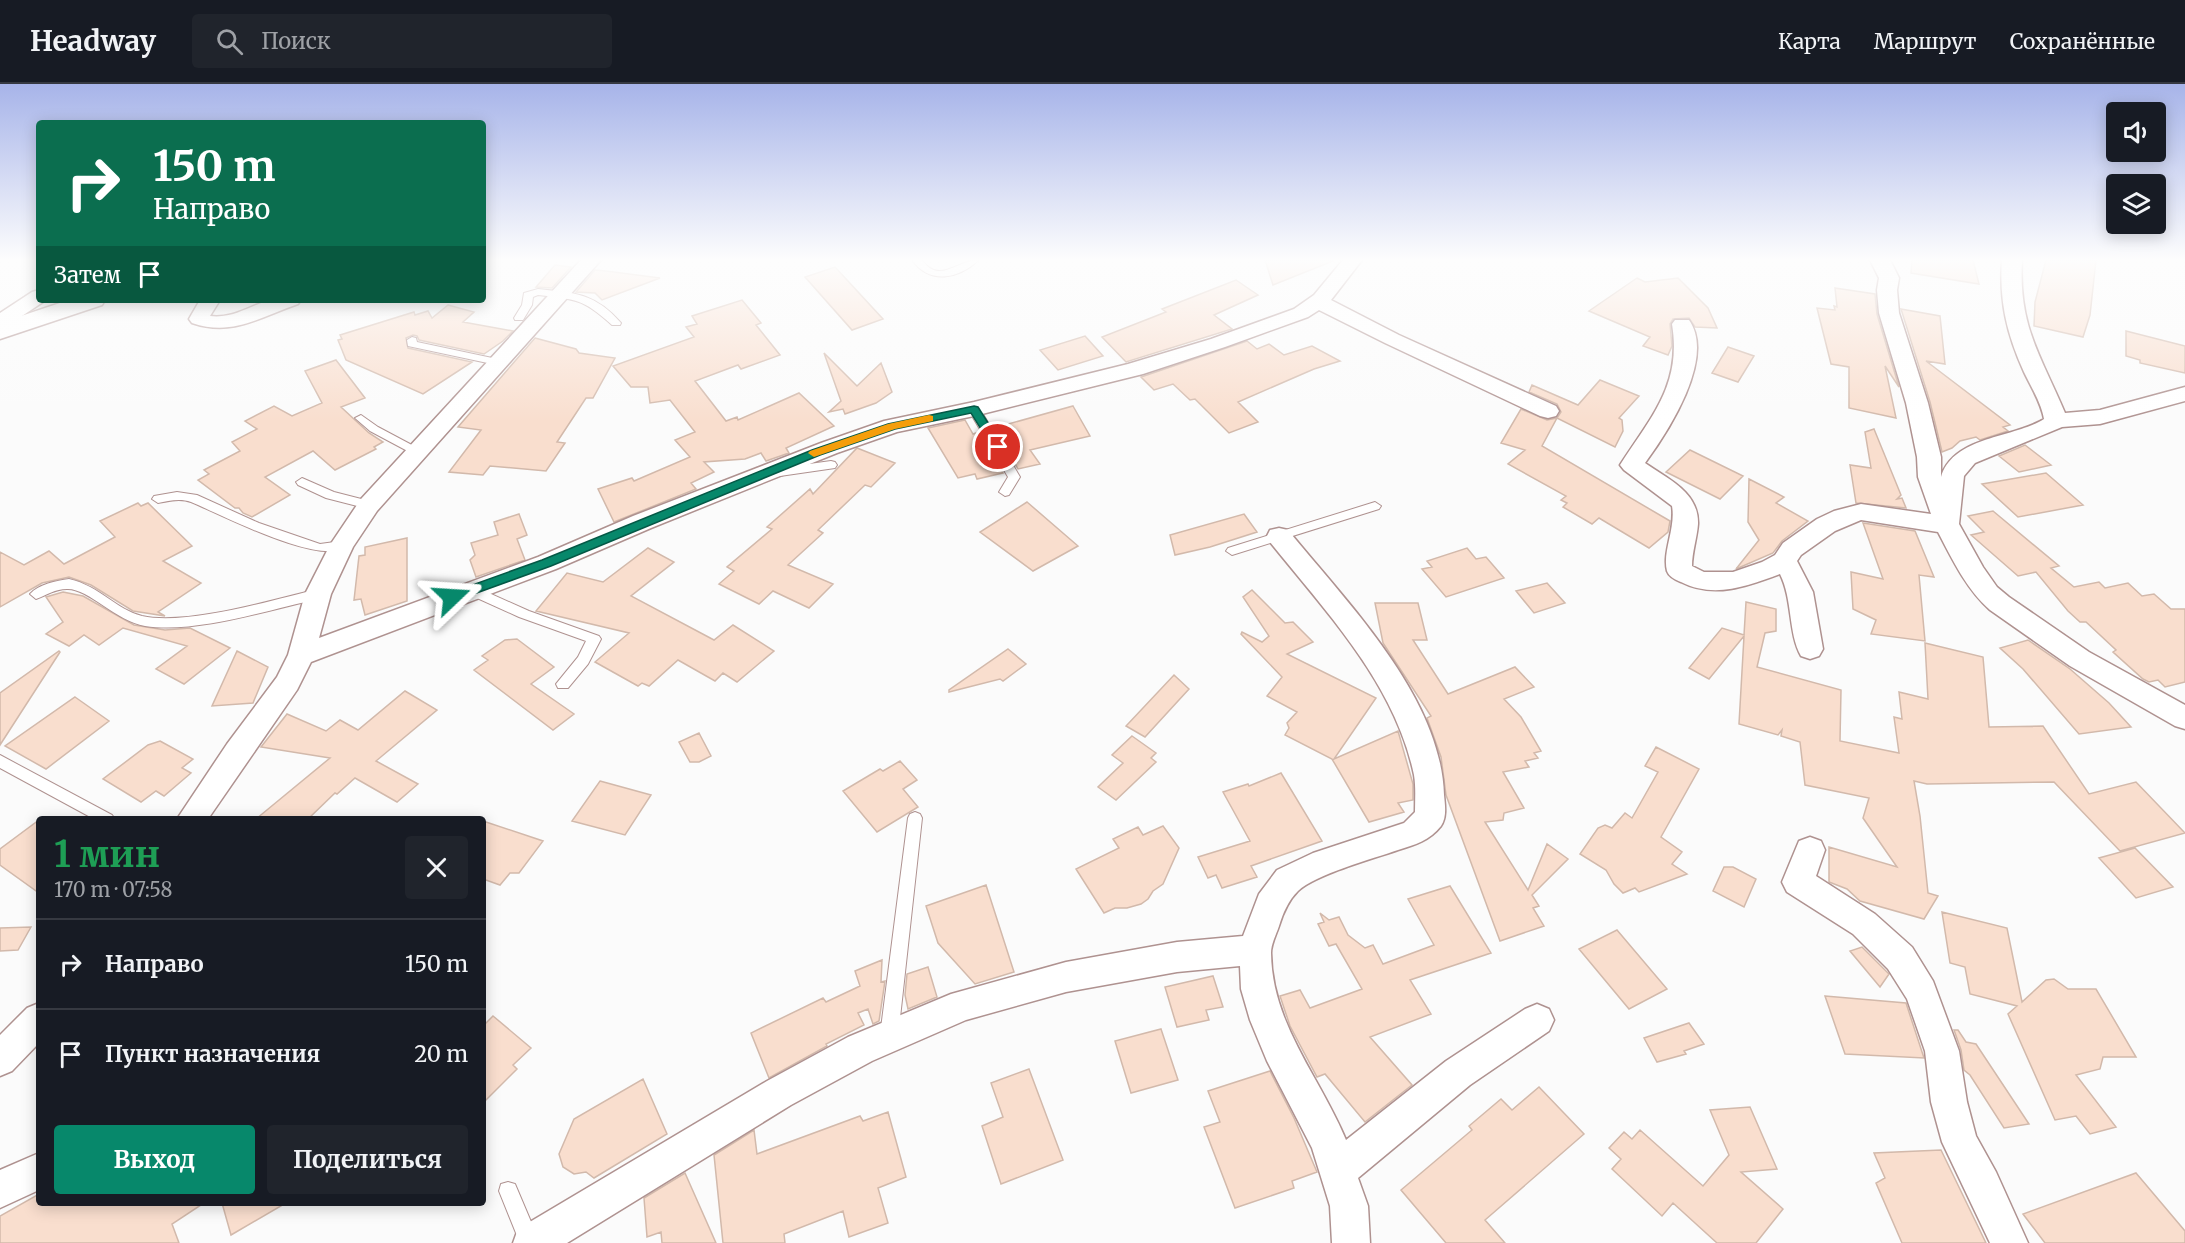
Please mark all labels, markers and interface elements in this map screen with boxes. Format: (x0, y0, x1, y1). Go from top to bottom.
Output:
search box (192, 14, 612, 68)
text: Headway (30, 23, 156, 59)
icon: search (213, 25, 246, 58)
text: Поиск (261, 27, 331, 55)
text: Карта (1778, 28, 1841, 55)
text: Маршрут (1874, 28, 1977, 55)
text: Сохранённые (2010, 28, 2155, 55)
map controls (2106, 102, 2166, 234)
button: sound (2106, 102, 2166, 162)
text: 150 m (153, 140, 275, 192)
icon: right (54, 144, 132, 222)
button: layers (2106, 174, 2166, 234)
text: Направо (153, 192, 270, 226)
icon: arrive (133, 258, 166, 291)
text: Затем (54, 261, 121, 289)
pin (972, 421, 1023, 472)
icon: arrive (981, 430, 1014, 463)
position arrow (420, 565, 484, 629)
text: 1 мин (54, 832, 160, 877)
button: close (405, 836, 468, 899)
text: 170 m · 07:58 (54, 877, 172, 902)
icon: right (54, 948, 87, 981)
text: Направо (105, 950, 204, 978)
text: 150 m (405, 950, 468, 978)
icon: arrive (54, 1038, 87, 1071)
text: Пункт назначения (105, 1040, 320, 1068)
text: 20 m (414, 1040, 468, 1068)
button: Выход (54, 1125, 255, 1194)
button: Поделиться (267, 1125, 468, 1194)

